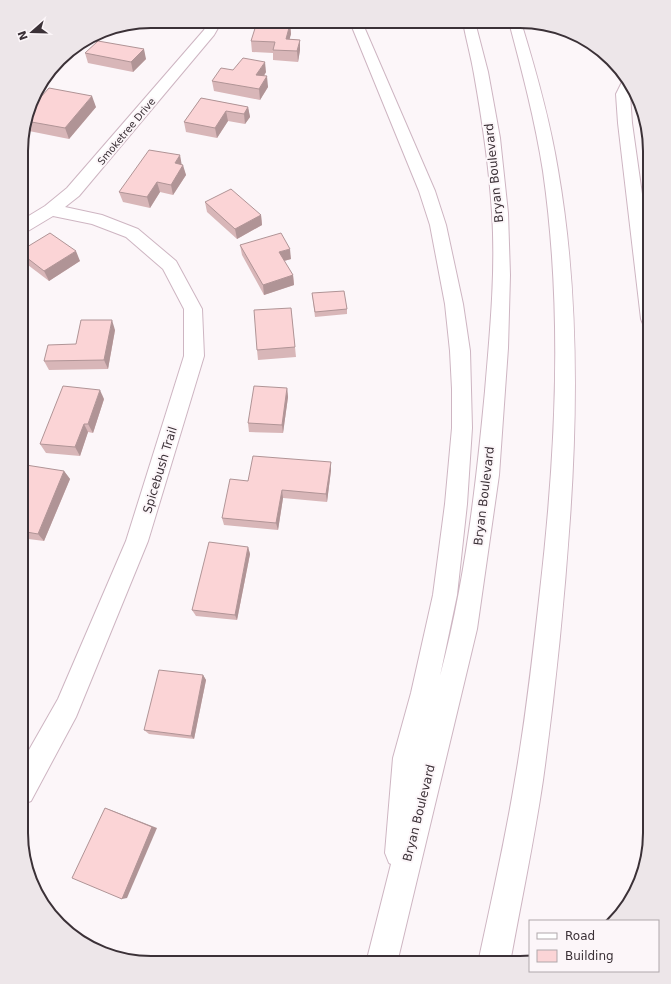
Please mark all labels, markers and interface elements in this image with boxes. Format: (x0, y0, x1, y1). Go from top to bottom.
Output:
north arrow (12, 12, 52, 52)
text: N (15, 29, 31, 42)
street label: Smoketree Drive (95, 96, 158, 167)
street label: Bryan Boulevard (482, 123, 506, 223)
street label: Spicebush Trail (140, 425, 180, 515)
street label: Bryan Boulevard (471, 446, 497, 546)
street label: Bryan Boulevard (400, 763, 438, 863)
legend (529, 920, 659, 972)
text: Road (565, 929, 595, 943)
text: Building (565, 949, 614, 963)

